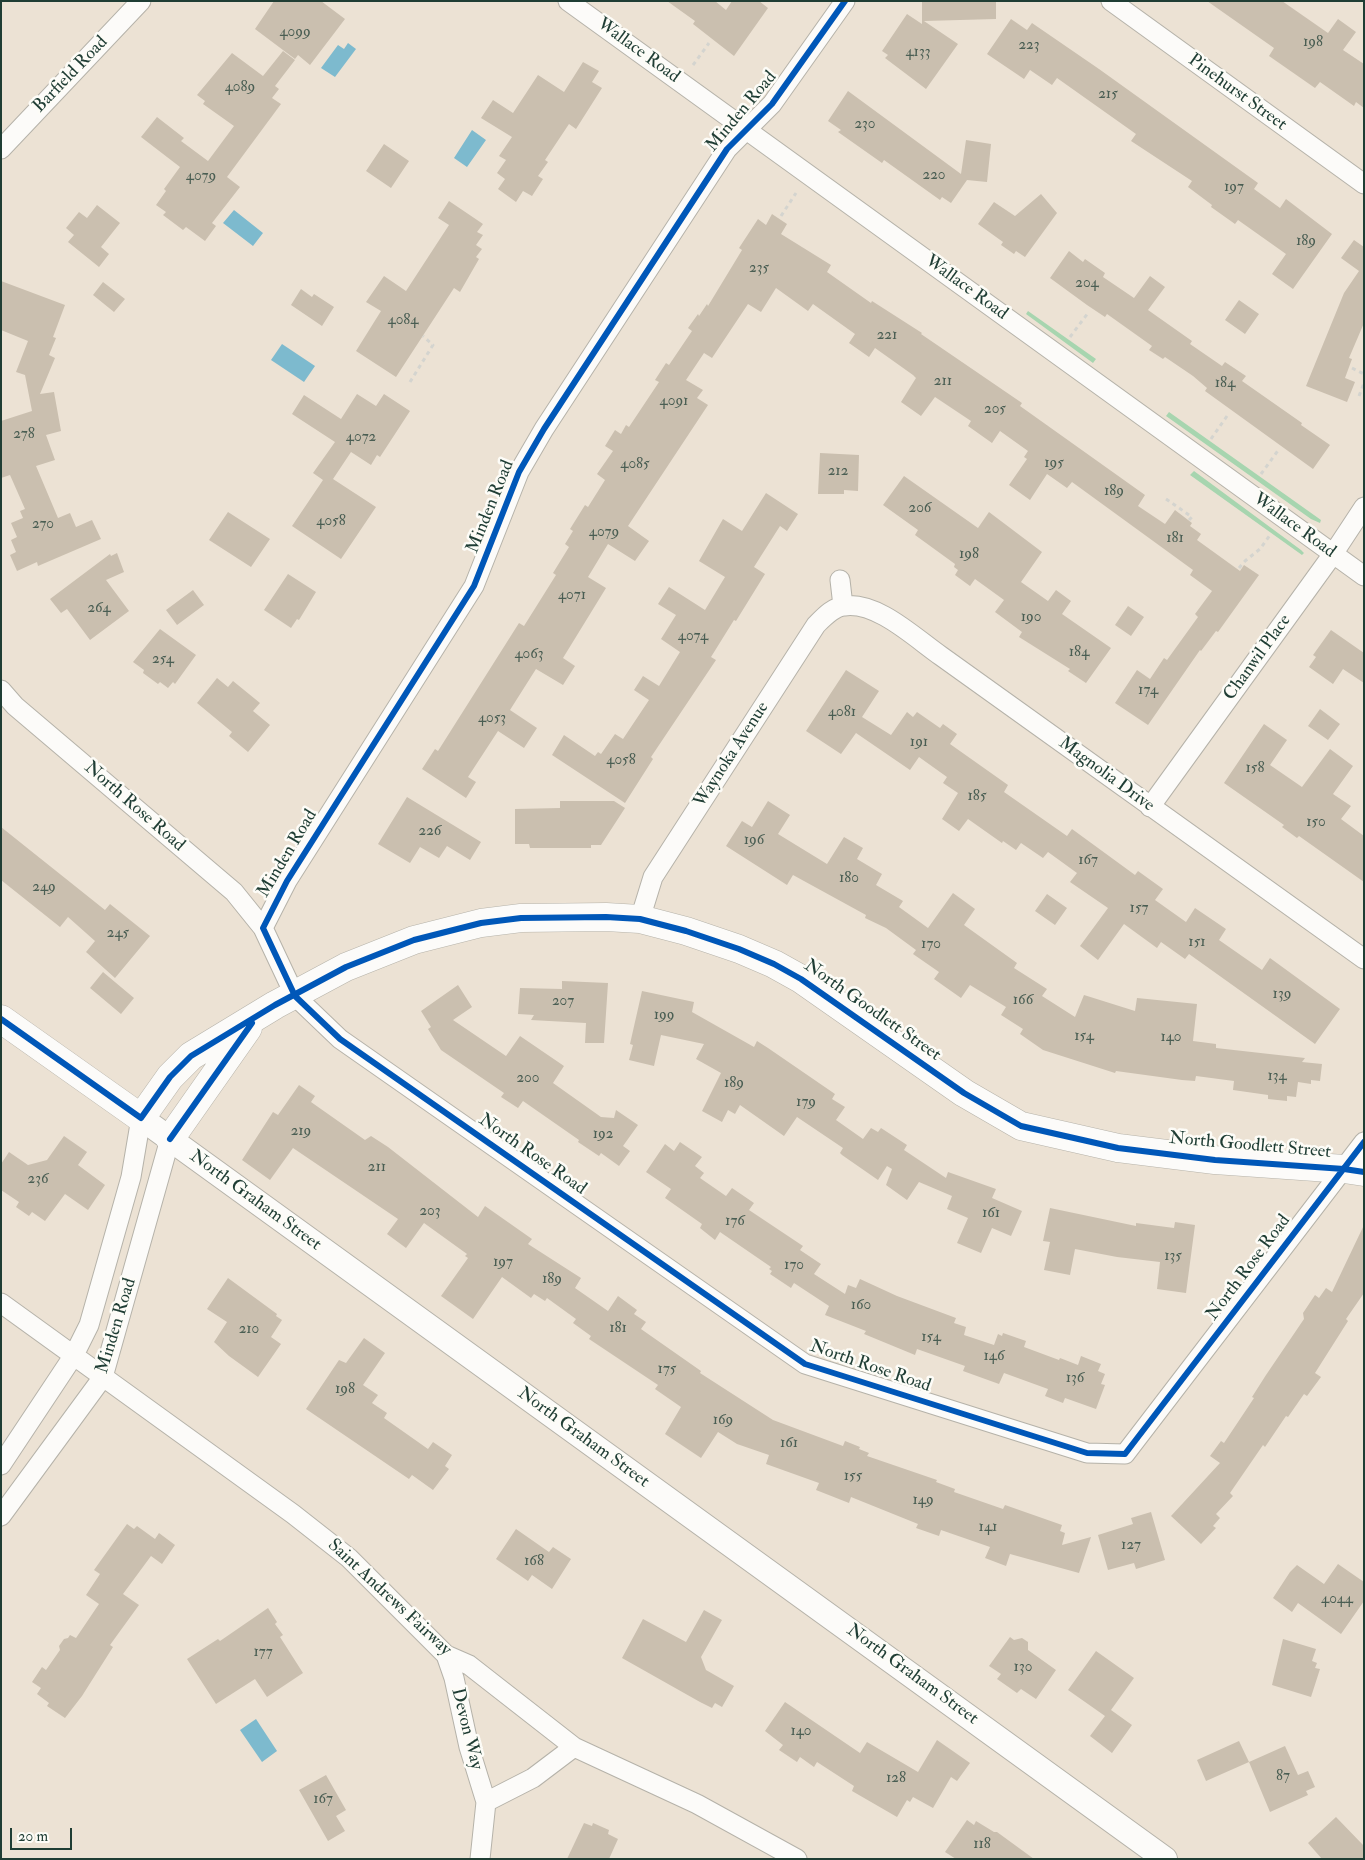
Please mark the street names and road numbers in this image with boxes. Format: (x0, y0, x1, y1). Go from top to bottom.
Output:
street label: Wallace Road (592, 14, 684, 88)
street label: Barfield Road (29, 32, 113, 118)
street label: Pinehurst Street (1184, 50, 1290, 136)
street label: Minden Road (702, 67, 782, 157)
street label: Wallace Road (920, 251, 1012, 325)
street label: Minden Road (463, 457, 519, 557)
street label: Wallace Road (1248, 489, 1340, 563)
street label: Chanwil Place (1220, 611, 1296, 705)
street label: Waynoka Avenue (690, 698, 774, 812)
street label: Magnolia Drive (1054, 733, 1158, 817)
street label: North Rose Road (79, 757, 189, 857)
street label: Minden Road (253, 806, 323, 902)
street label: North Goodlett Street (799, 956, 945, 1066)
street label: North Rose Road (474, 1110, 590, 1200)
street label: North Goodlett Street (1168, 1128, 1332, 1164)
street label: North Graham Street (185, 1146, 325, 1256)
street label: North Rose Road (1202, 1211, 1296, 1325)
street label: Minden Road (92, 1276, 142, 1376)
street label: North Rose Road (807, 1336, 933, 1398)
street label: North Graham Street (513, 1383, 653, 1493)
street label: Saint Andrews Fairway (323, 1535, 455, 1661)
street label: North Graham Street (842, 1620, 982, 1730)
street label: Devon Way (445, 1686, 487, 1772)

